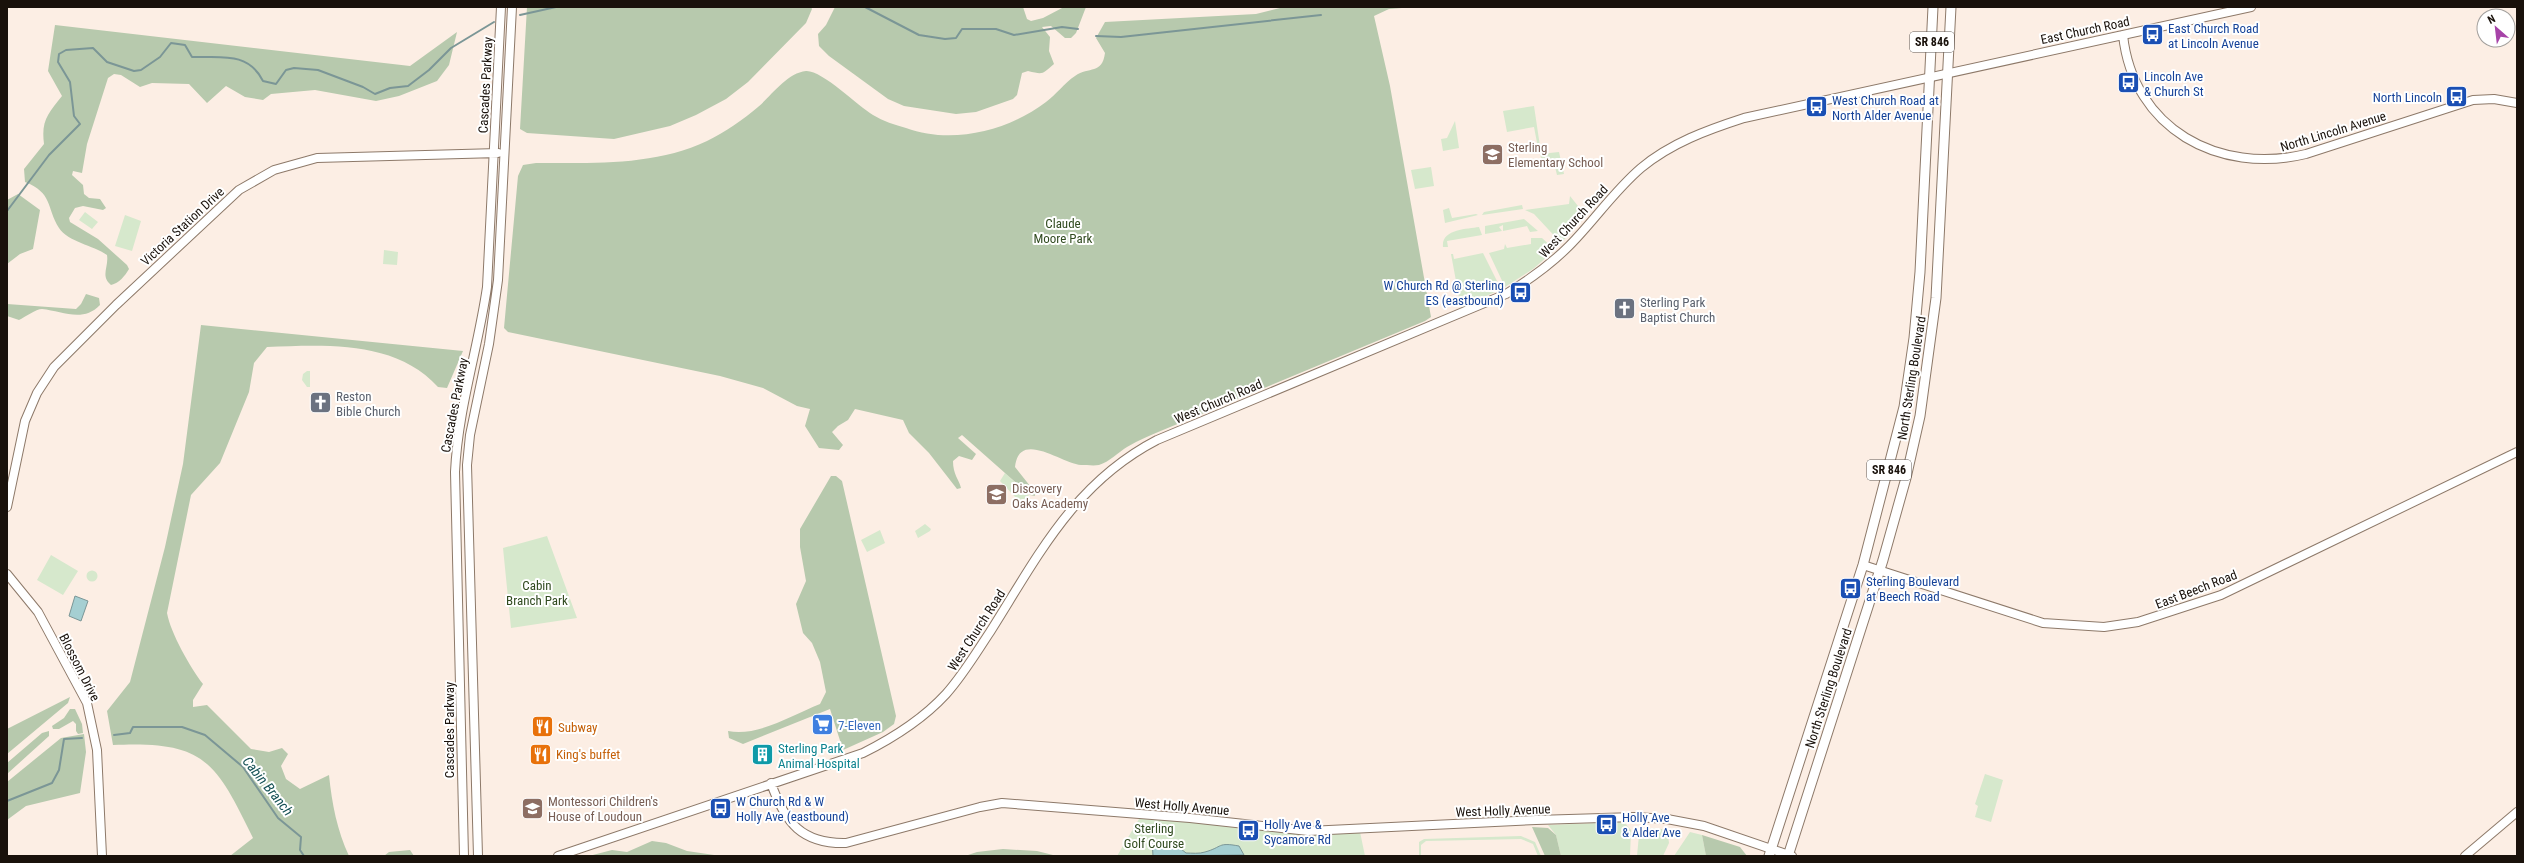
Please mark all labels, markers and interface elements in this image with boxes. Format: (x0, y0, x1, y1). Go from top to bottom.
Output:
north arrow (2476, 8, 2516, 48)
text: N (2486, 12, 2498, 27)
street label: East Church Road (2039, 14, 2131, 47)
place label: East Church Road at Lincoln Avenue (2168, 21, 2259, 51)
bus stop icon: East Church Road at Lincoln Avenue (2139, 22, 2165, 48)
road number: SR 846 (1910, 32, 1954, 52)
street label: Cascades Parkway (475, 36, 496, 134)
place label: Lincoln Ave & Church St (2144, 69, 2204, 99)
bus stop icon: Lincoln Ave & Church St (2116, 70, 2142, 96)
bus stop icon: North Lincoln (2444, 84, 2470, 110)
place label: North Lincoln (2373, 90, 2442, 105)
place label: West Church Road at North Alder Avenue (1832, 93, 1939, 123)
bus stop icon: West Church Road at North Alder Avenue (1804, 94, 1830, 120)
street label: North Lincoln Avenue (2279, 108, 2388, 155)
place label: Sterling Elementary School (1508, 140, 1603, 170)
school or university icon: Sterling Elementary School (1480, 141, 1506, 167)
street label: West Church Road (1536, 182, 1611, 261)
street label: Victoria Station Drive (138, 184, 227, 269)
park label: Claude Moore Park (1034, 216, 1093, 246)
place label: W Church Rd @ Sterling ES (eastbound) (1383, 278, 1504, 308)
bus stop icon: W Church Rd @ Sterling ES (eastbound) (1507, 279, 1533, 305)
place label: Sterling Park Baptist Church (1640, 295, 1715, 325)
church icon: Sterling Park Baptist Church (1612, 296, 1638, 322)
street label: North Sterling Boulevard (1894, 315, 1929, 441)
street label: Cascades Parkway (438, 356, 471, 454)
street label: West Church Road (1172, 376, 1264, 427)
place label: Reston Bible Church (336, 389, 401, 419)
church icon: Reston Bible Church (308, 390, 334, 416)
road number: SR 846 (1867, 460, 1911, 480)
place label: Discovery Oaks Academy (1012, 481, 1089, 511)
school or university icon: Discovery Oaks Academy (983, 482, 1009, 508)
street label: East Beech Road (2153, 567, 2239, 612)
place label: Sterling Boulevard at Beech Road (1866, 574, 1959, 604)
bus stop icon: Sterling Boulevard at Beech Road (1838, 575, 1864, 601)
park label: Cabin Branch Park (506, 578, 568, 608)
street label: West Church Road (945, 587, 1008, 674)
street label: North Sterling Boulevard (1802, 626, 1855, 750)
street label: Blossom Drive (56, 631, 103, 703)
street label: Cascades Parkway (442, 681, 457, 778)
supermarket icon: 7-Eleven (810, 712, 836, 738)
restaurant icon: Subway (529, 714, 555, 740)
place label: 7-Eleven (838, 718, 881, 733)
place label: Subway (558, 720, 598, 735)
restaurant icon: King's buffet (528, 741, 554, 767)
place label: Sterling Park Animal Hospital (778, 741, 860, 771)
building icon: Sterling Park Animal Hospital (749, 742, 775, 768)
place label: King's buffet (556, 747, 620, 762)
water label: Cabin Branch (239, 753, 297, 819)
place label: Montessori Children's House of Loudoun (548, 794, 658, 824)
place label: W Church Rd & W Holly Ave (eastbound) (736, 794, 849, 824)
school or university icon: Montessori Children's House of Loudoun (520, 795, 546, 821)
bus stop icon: W Church Rd & W Holly Ave (eastbound) (708, 795, 734, 821)
street label: West Holly Avenue (1134, 795, 1230, 818)
street label: West Holly Avenue (1455, 801, 1551, 820)
place label: Holly Ave & Alder Ave (1622, 810, 1681, 840)
bus stop icon: Holly Ave & Alder Ave (1593, 811, 1619, 837)
place label: Holly Ave & Sycamore Rd (1264, 817, 1331, 847)
bus stop icon: Holly Ave & Sycamore Rd (1236, 818, 1262, 844)
park label: Sterling Golf Course (1124, 821, 1184, 851)

